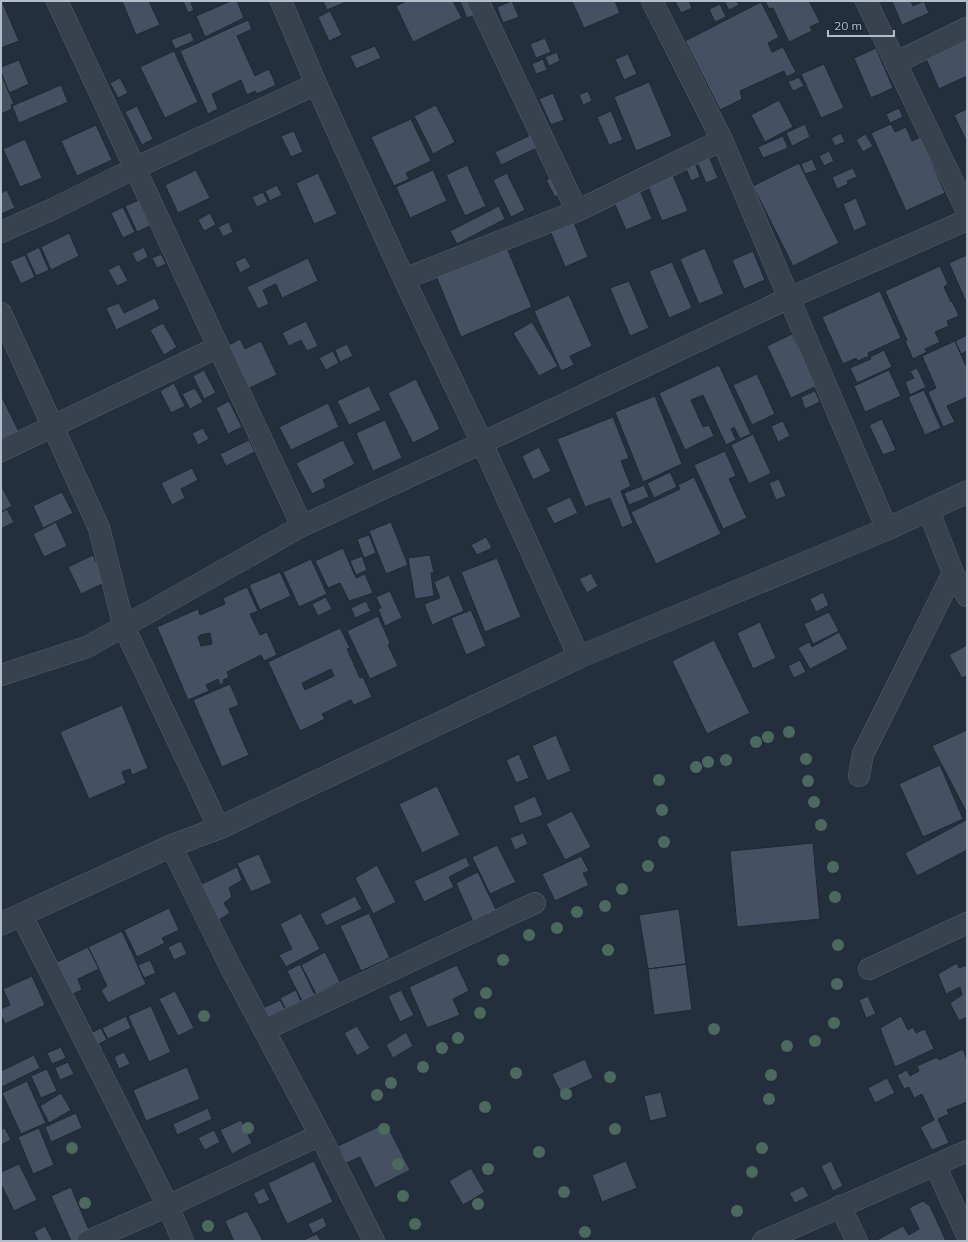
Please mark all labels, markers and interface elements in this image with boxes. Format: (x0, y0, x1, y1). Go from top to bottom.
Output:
scale bar (828, 12, 894, 38)
text: 20 m (834, 18, 862, 33)

